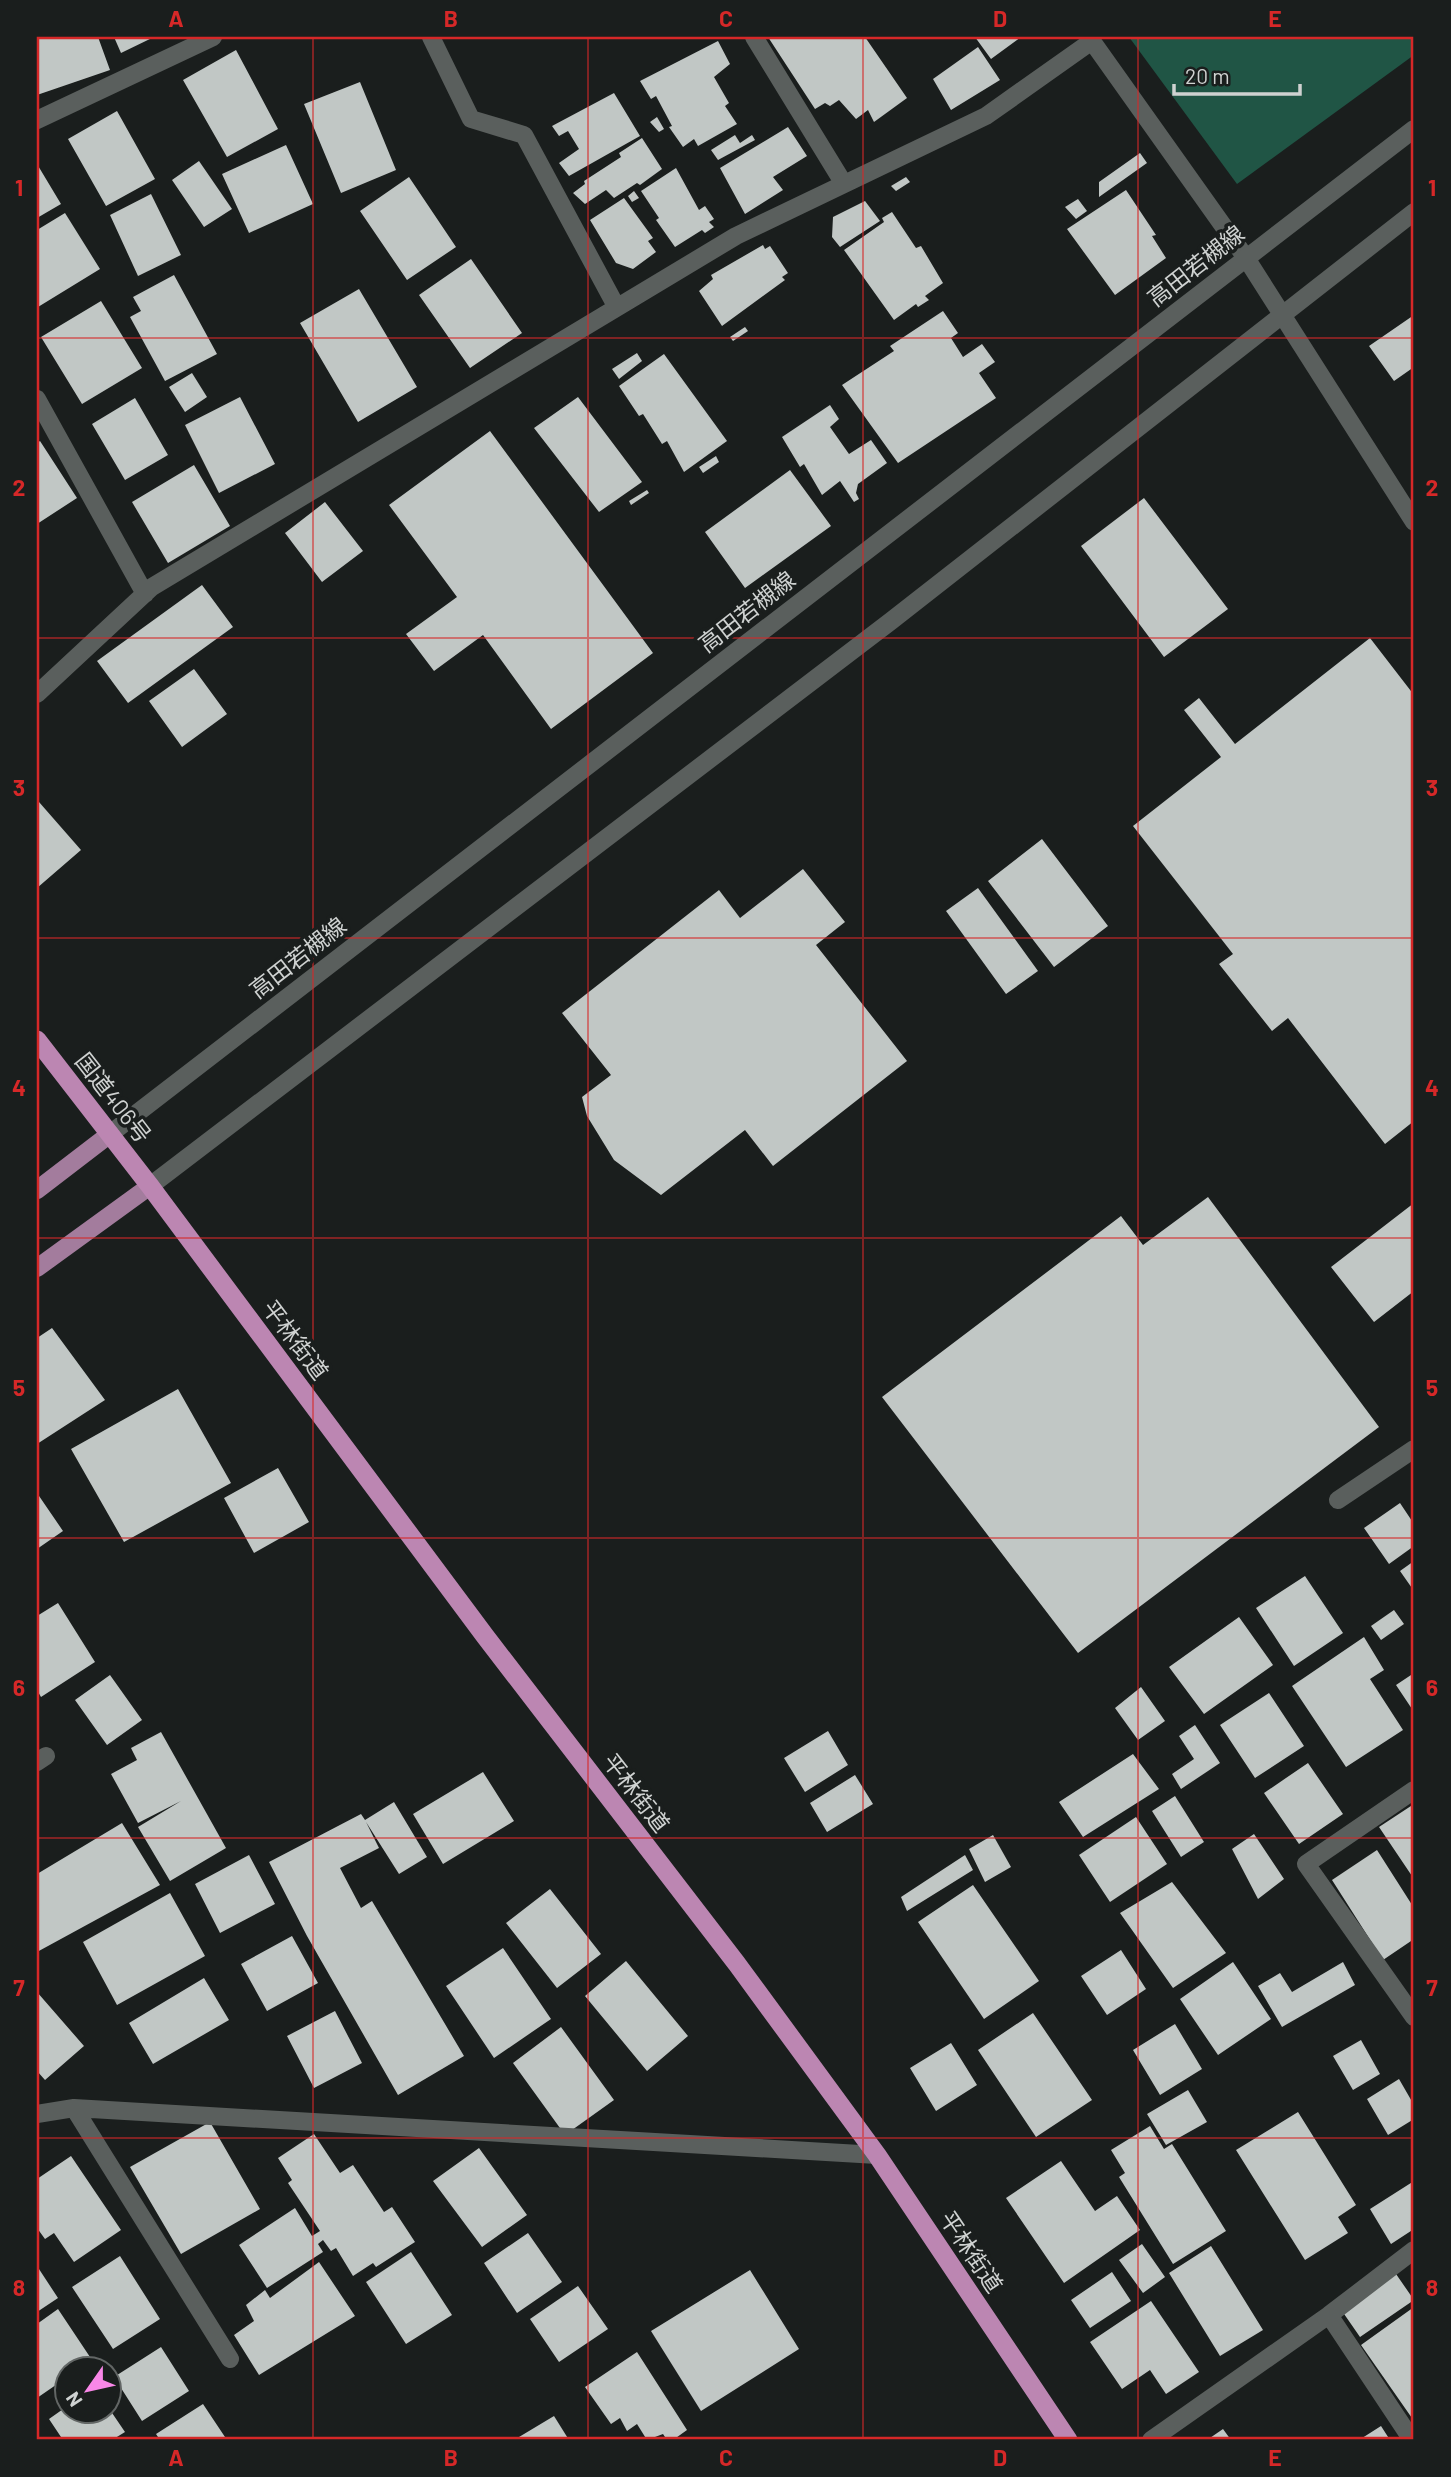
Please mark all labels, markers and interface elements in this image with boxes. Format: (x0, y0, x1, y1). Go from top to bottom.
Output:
text: A (168, 4, 184, 32)
text: B (444, 4, 458, 32)
text: C (719, 4, 733, 32)
text: D (993, 4, 1007, 32)
text: E (1268, 4, 1282, 32)
scale bar (1174, 52, 1300, 96)
text: 20 m (1185, 63, 1230, 88)
text: 1 (15, 173, 23, 201)
text: 1 (1428, 173, 1436, 201)
street label: 高田若槻線 (1141, 219, 1249, 312)
text: 2 (13, 473, 25, 501)
text: 2 (1426, 473, 1438, 501)
street label: 高田若槻線 (692, 565, 800, 658)
text: 3 (13, 773, 25, 801)
text: 3 (1426, 773, 1438, 801)
street label: 高田若槻線 (243, 911, 351, 1004)
street label: 国道406号 (70, 1047, 158, 1148)
text: 4 (12, 1073, 26, 1101)
text: 4 (1425, 1073, 1439, 1101)
street label: 平林街道 (257, 1294, 335, 1385)
text: 5 (13, 1373, 25, 1401)
text: 5 (1426, 1373, 1438, 1401)
text: 6 (13, 1673, 25, 1701)
text: 6 (1426, 1673, 1438, 1701)
street label: 平林街道 (597, 1748, 676, 1837)
text: 7 (13, 1973, 25, 2001)
text: 7 (1426, 1973, 1438, 2001)
street label: 平林街道 (934, 2205, 1009, 2297)
text: 8 (13, 2273, 25, 2301)
text: 8 (1426, 2273, 1438, 2301)
north arrow (52, 2354, 122, 2424)
text: N (60, 2388, 87, 2411)
text: A (168, 2443, 184, 2471)
text: B (444, 2443, 458, 2471)
text: C (719, 2443, 733, 2471)
text: D (993, 2443, 1007, 2471)
text: E (1268, 2443, 1282, 2471)

